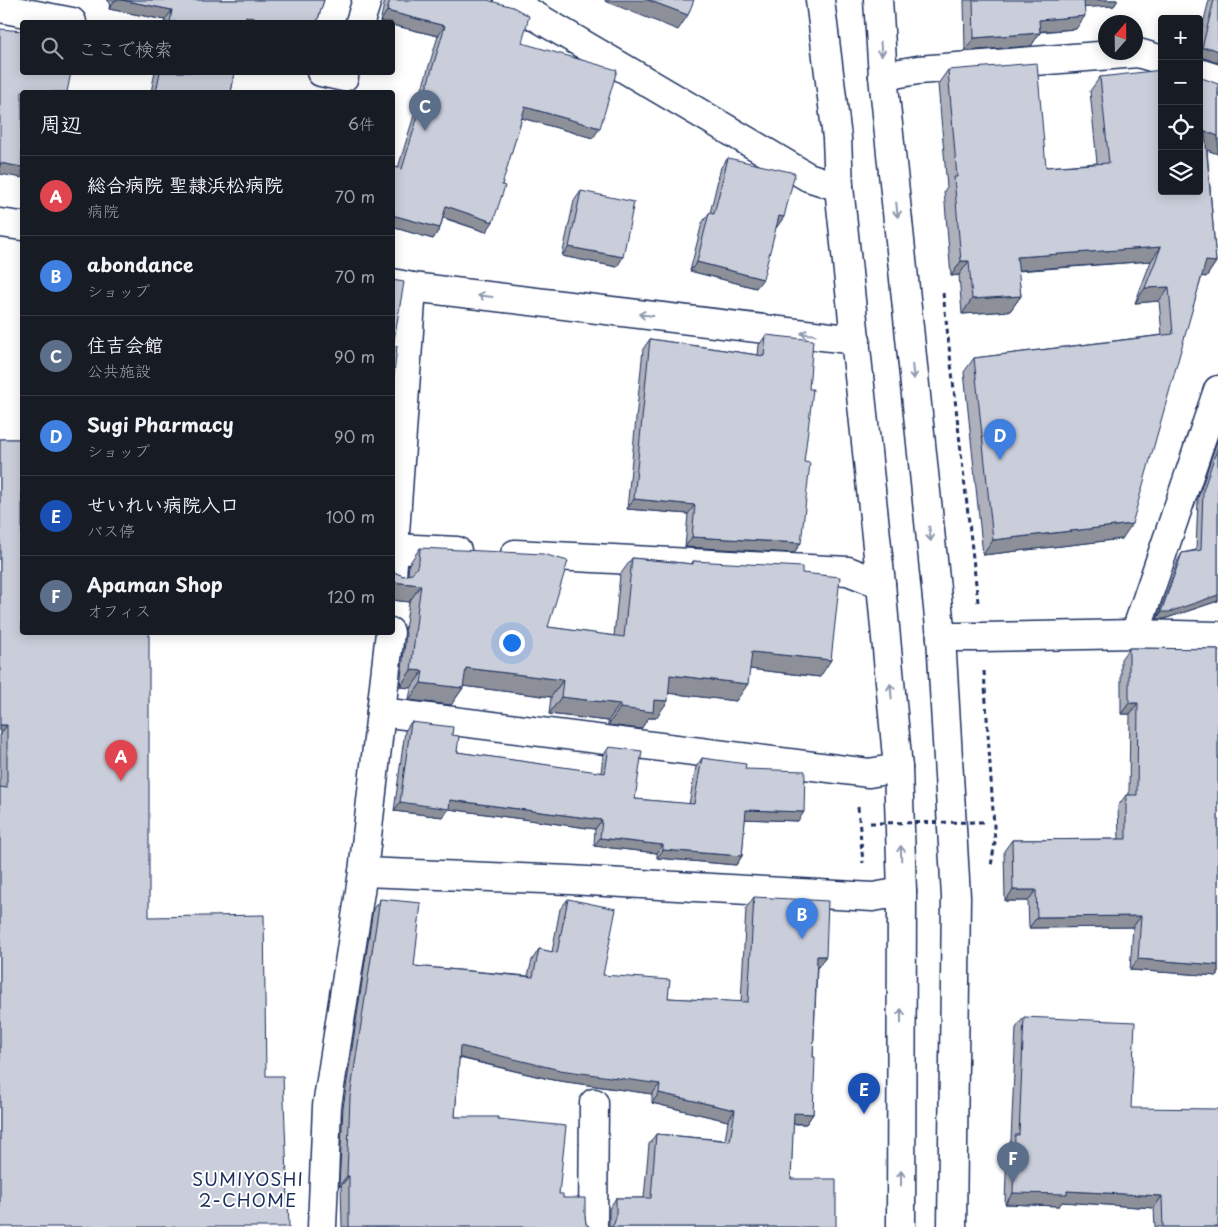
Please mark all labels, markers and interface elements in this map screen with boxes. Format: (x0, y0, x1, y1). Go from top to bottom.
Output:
north arrow (1098, 15, 1143, 60)
map controls (1158, 15, 1203, 195)
button: + (1158, 15, 1203, 60)
search box (20, 20, 395, 75)
icon: search (38, 34, 66, 62)
text: ここで検索 (78, 34, 173, 62)
one-way arrow (876, 40, 885, 56)
button: − (1158, 60, 1203, 105)
pin: C (409, 90, 441, 131)
button: locate (1158, 105, 1203, 150)
text: 周辺 (40, 107, 82, 139)
text: 6件 (348, 111, 375, 135)
button: layers (1158, 150, 1203, 195)
text: 総合病院 聖隷浜松病院 (87, 170, 283, 198)
text: A (50, 184, 62, 208)
text: 70 m (335, 184, 375, 208)
text: 病院 (87, 198, 119, 222)
one-way arrow (892, 202, 902, 218)
text: abondance (87, 250, 193, 278)
text: B (51, 264, 61, 288)
text: 70 m (335, 264, 375, 288)
text: ショップ (87, 278, 150, 302)
one-way arrow (477, 291, 493, 301)
one-way arrow (639, 310, 655, 320)
one-way arrow (800, 329, 816, 339)
text: 住吉会館 (87, 330, 163, 358)
text: C (50, 344, 62, 368)
text: 90 m (334, 344, 375, 368)
text: 公共施設 (87, 358, 151, 382)
one-way arrow (908, 364, 918, 380)
text: Sugi Pharmacy (87, 410, 234, 438)
pin: D (984, 419, 1016, 460)
text: D (50, 424, 62, 448)
text: 90 m (334, 424, 375, 448)
text: ショップ (87, 438, 150, 462)
text: せいれい病院入口 (87, 490, 239, 518)
text: E (51, 504, 61, 528)
text: 100 m (326, 504, 375, 528)
text: バス停 (87, 518, 135, 542)
one-way arrow (925, 525, 935, 541)
text: Apaman Shop (87, 570, 223, 598)
text: F (51, 584, 61, 608)
text: 120 m (328, 584, 375, 608)
text: オフィス (87, 598, 151, 622)
your location (499, 630, 525, 656)
one-way arrow (886, 683, 895, 699)
pin: A (105, 740, 137, 781)
one-way arrow (896, 846, 905, 862)
pin: B (786, 898, 818, 939)
one-way arrow (896, 1008, 906, 1024)
pin: E (848, 1073, 880, 1114)
pin: F (997, 1142, 1029, 1183)
district label: SUMIYOSHI 2-CHOME (192, 1165, 304, 1213)
one-way arrow (896, 1171, 906, 1187)

